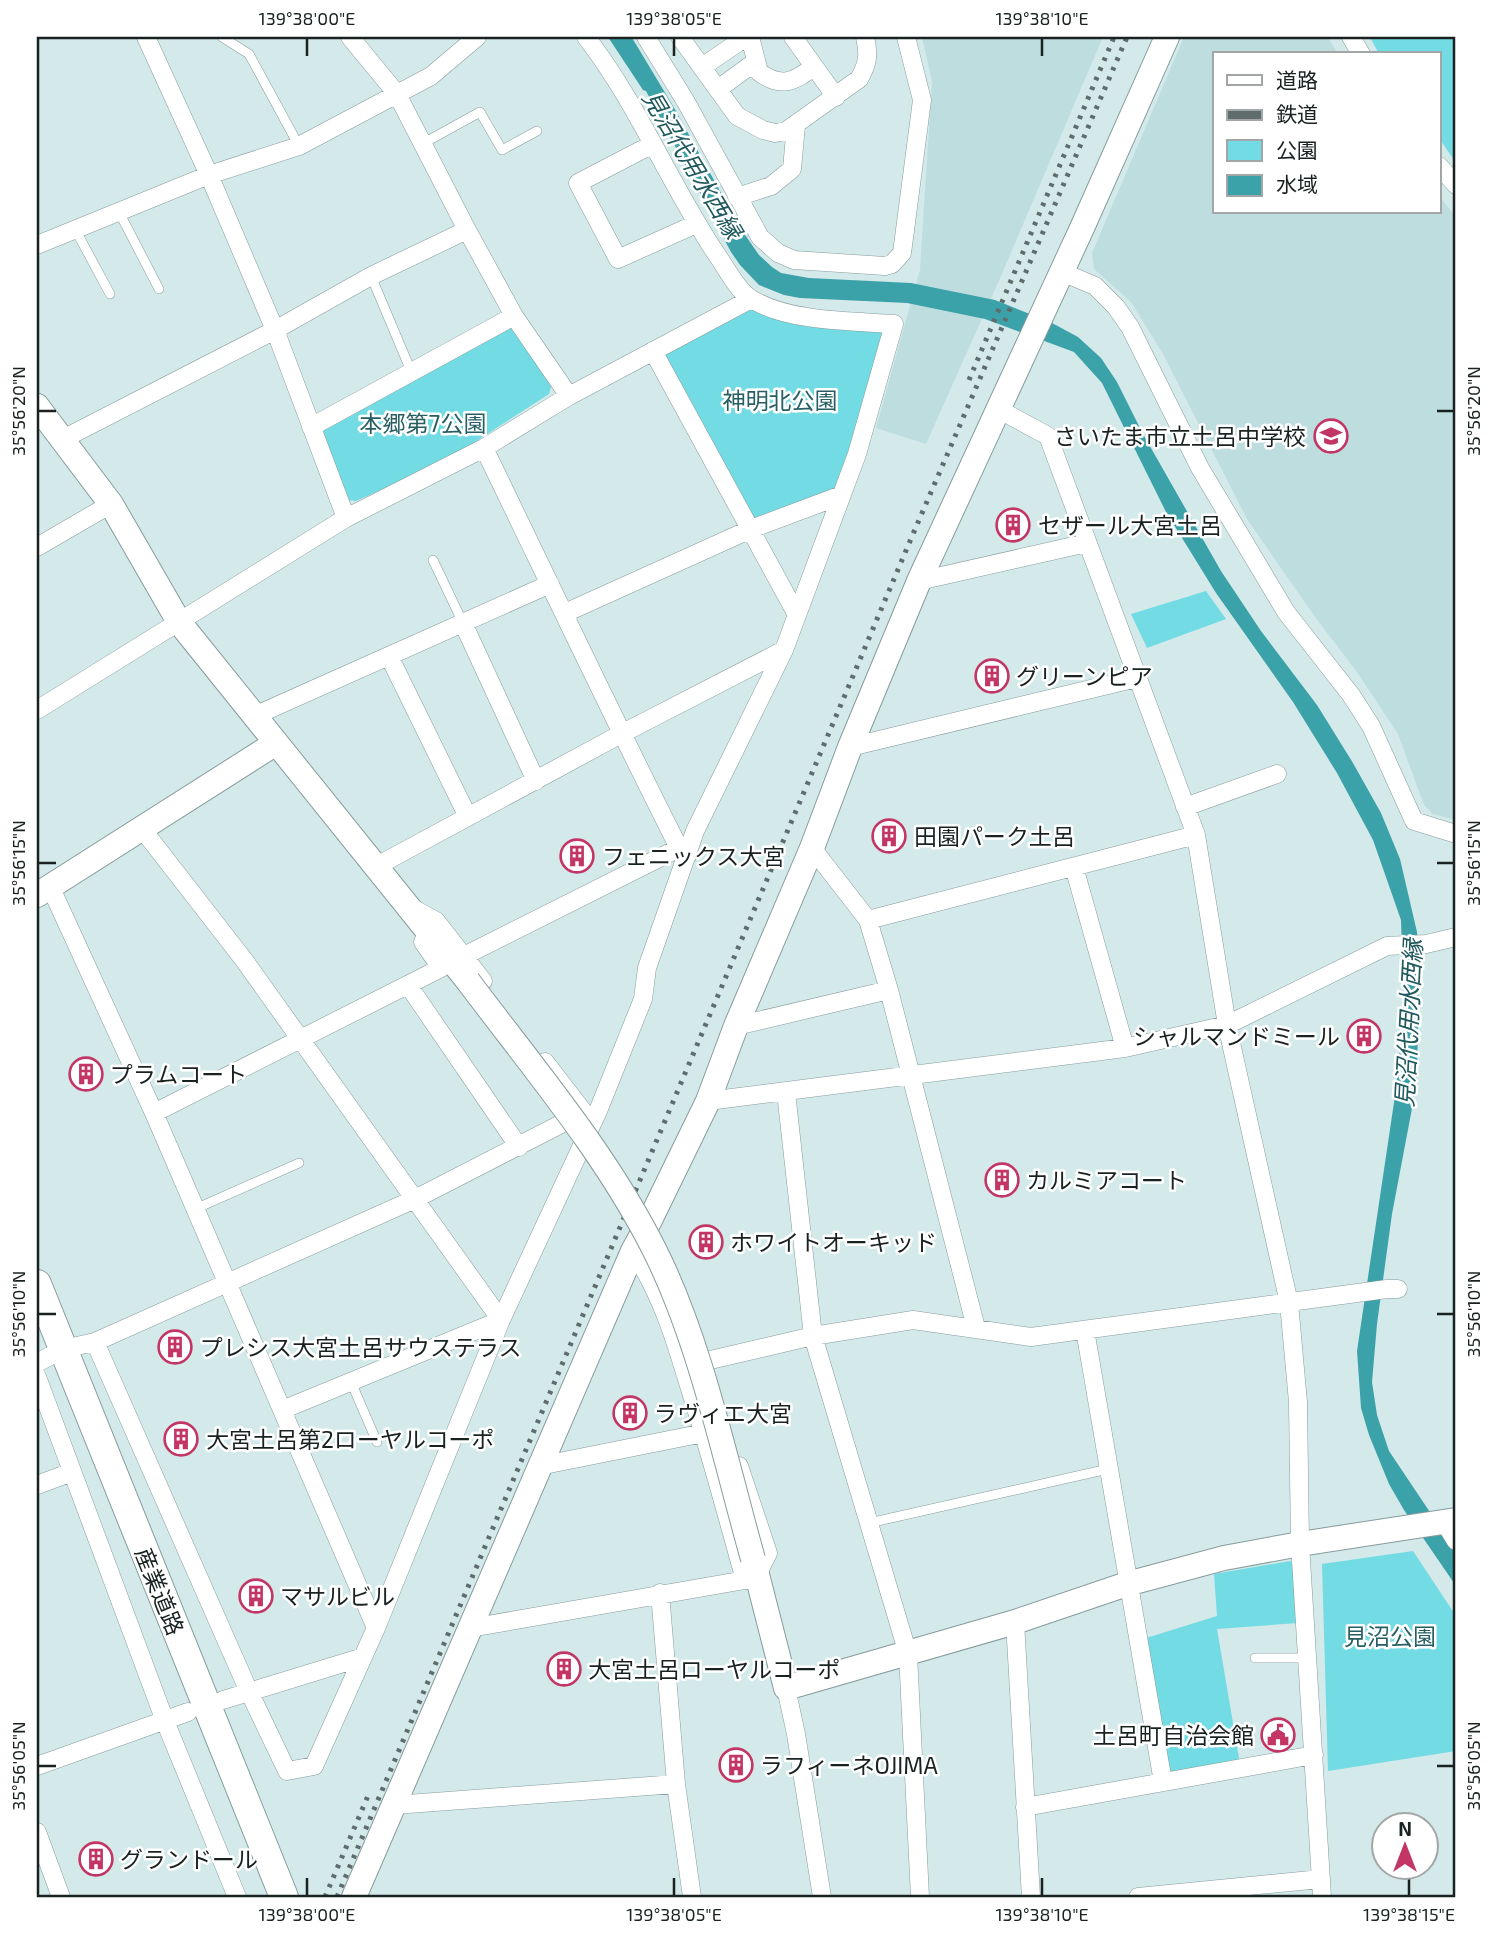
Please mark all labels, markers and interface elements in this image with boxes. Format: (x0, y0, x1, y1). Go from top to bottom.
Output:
text: 139°38'00"E (259, 7, 355, 29)
text: 139°38'05"E (626, 7, 722, 29)
text: 139°38'10"E (995, 7, 1089, 29)
legend (1213, 52, 1440, 214)
text: 道路 (1276, 67, 1318, 92)
water label: 見沼代用水西縁 (637, 85, 750, 246)
text: 鉄道 (1276, 101, 1318, 126)
text: 公園 (1276, 137, 1318, 162)
text: 水域 (1276, 171, 1318, 196)
text: 35°56'20"N (7, 366, 29, 456)
text: 35°56'20"N (1462, 366, 1484, 456)
park label: 神明北公園 (723, 386, 838, 414)
park label: 本郷第7公園 (360, 409, 486, 437)
school or university icon: さいたま市立土呂中学校 (1312, 417, 1350, 455)
place label: さいたま市立土呂中学校 (1054, 422, 1306, 450)
building icon: セザール大宮土呂 (994, 506, 1032, 544)
place label: セザール大宮土呂 (1038, 511, 1222, 539)
building icon: グリーンピア (973, 657, 1011, 695)
place label: グリーンピア (1016, 662, 1153, 690)
building icon: 田園パーク土呂 (870, 817, 908, 855)
text: 35°56'15"N (7, 820, 29, 906)
text: 35°56'15"N (1462, 820, 1484, 906)
place label: 田園パーク土呂 (914, 822, 1075, 850)
building icon: フェニックス大宮 (558, 837, 596, 875)
place label: フェニックス大宮 (602, 842, 785, 870)
water label: 見沼代用水西縁 (1389, 935, 1427, 1108)
building icon: シャルマンドミール (1345, 1017, 1383, 1055)
place label: シャルマンドミール (1133, 1022, 1340, 1050)
building icon: プラムコート (67, 1055, 105, 1093)
place label: プラムコート (110, 1060, 247, 1088)
building icon: カルミアコート (983, 1161, 1021, 1199)
place label: カルミアコート (1026, 1166, 1187, 1194)
building icon: ホワイトオーキッド (687, 1223, 725, 1261)
place label: ホワイトオーキッド (730, 1228, 937, 1256)
text: 35°56'10"N (7, 1271, 29, 1357)
text: 35°56'10"N (1462, 1271, 1484, 1357)
building icon: プレシス大宮土呂サウステラス (156, 1328, 194, 1366)
place label: プレシス大宮土呂サウステラス (200, 1333, 522, 1361)
building icon: ラヴィエ大宮 (611, 1394, 649, 1432)
place label: ラヴィエ大宮 (654, 1399, 792, 1427)
building icon: 大宮土呂第2ローヤルコーポ (162, 1420, 200, 1458)
place label: 大宮土呂第2ローヤルコーポ (206, 1425, 494, 1453)
street label: 産業道路 (130, 1543, 190, 1639)
building icon: マサルビル (237, 1577, 275, 1615)
place label: マサルビル (280, 1582, 395, 1610)
park label: 見沼公園 (1344, 1622, 1436, 1650)
building icon: 大宮土呂ローヤルコーポ (545, 1650, 583, 1688)
place label: 大宮土呂ローヤルコーポ (588, 1655, 841, 1683)
public building icon: 土呂町自治会館 (1259, 1716, 1297, 1754)
text: 35°56'05"N (7, 1721, 29, 1811)
place label: 土呂町自治会館 (1093, 1721, 1254, 1749)
text: 35°56'05"N (1462, 1721, 1484, 1811)
building icon: ラフィーネOJIMA (717, 1746, 755, 1784)
place label: ラフィーネOJIMA (760, 1751, 939, 1779)
north arrow (1370, 1812, 1440, 1882)
text: N (1398, 1817, 1412, 1840)
building icon: グランドール (77, 1840, 115, 1878)
place label: グランドール (120, 1845, 258, 1873)
text: 139°38'00"E (259, 1903, 355, 1925)
text: 139°38'05"E (626, 1903, 722, 1925)
text: 139°38'10"E (995, 1903, 1089, 1925)
text: 139°38'15"E (1363, 1903, 1455, 1925)

